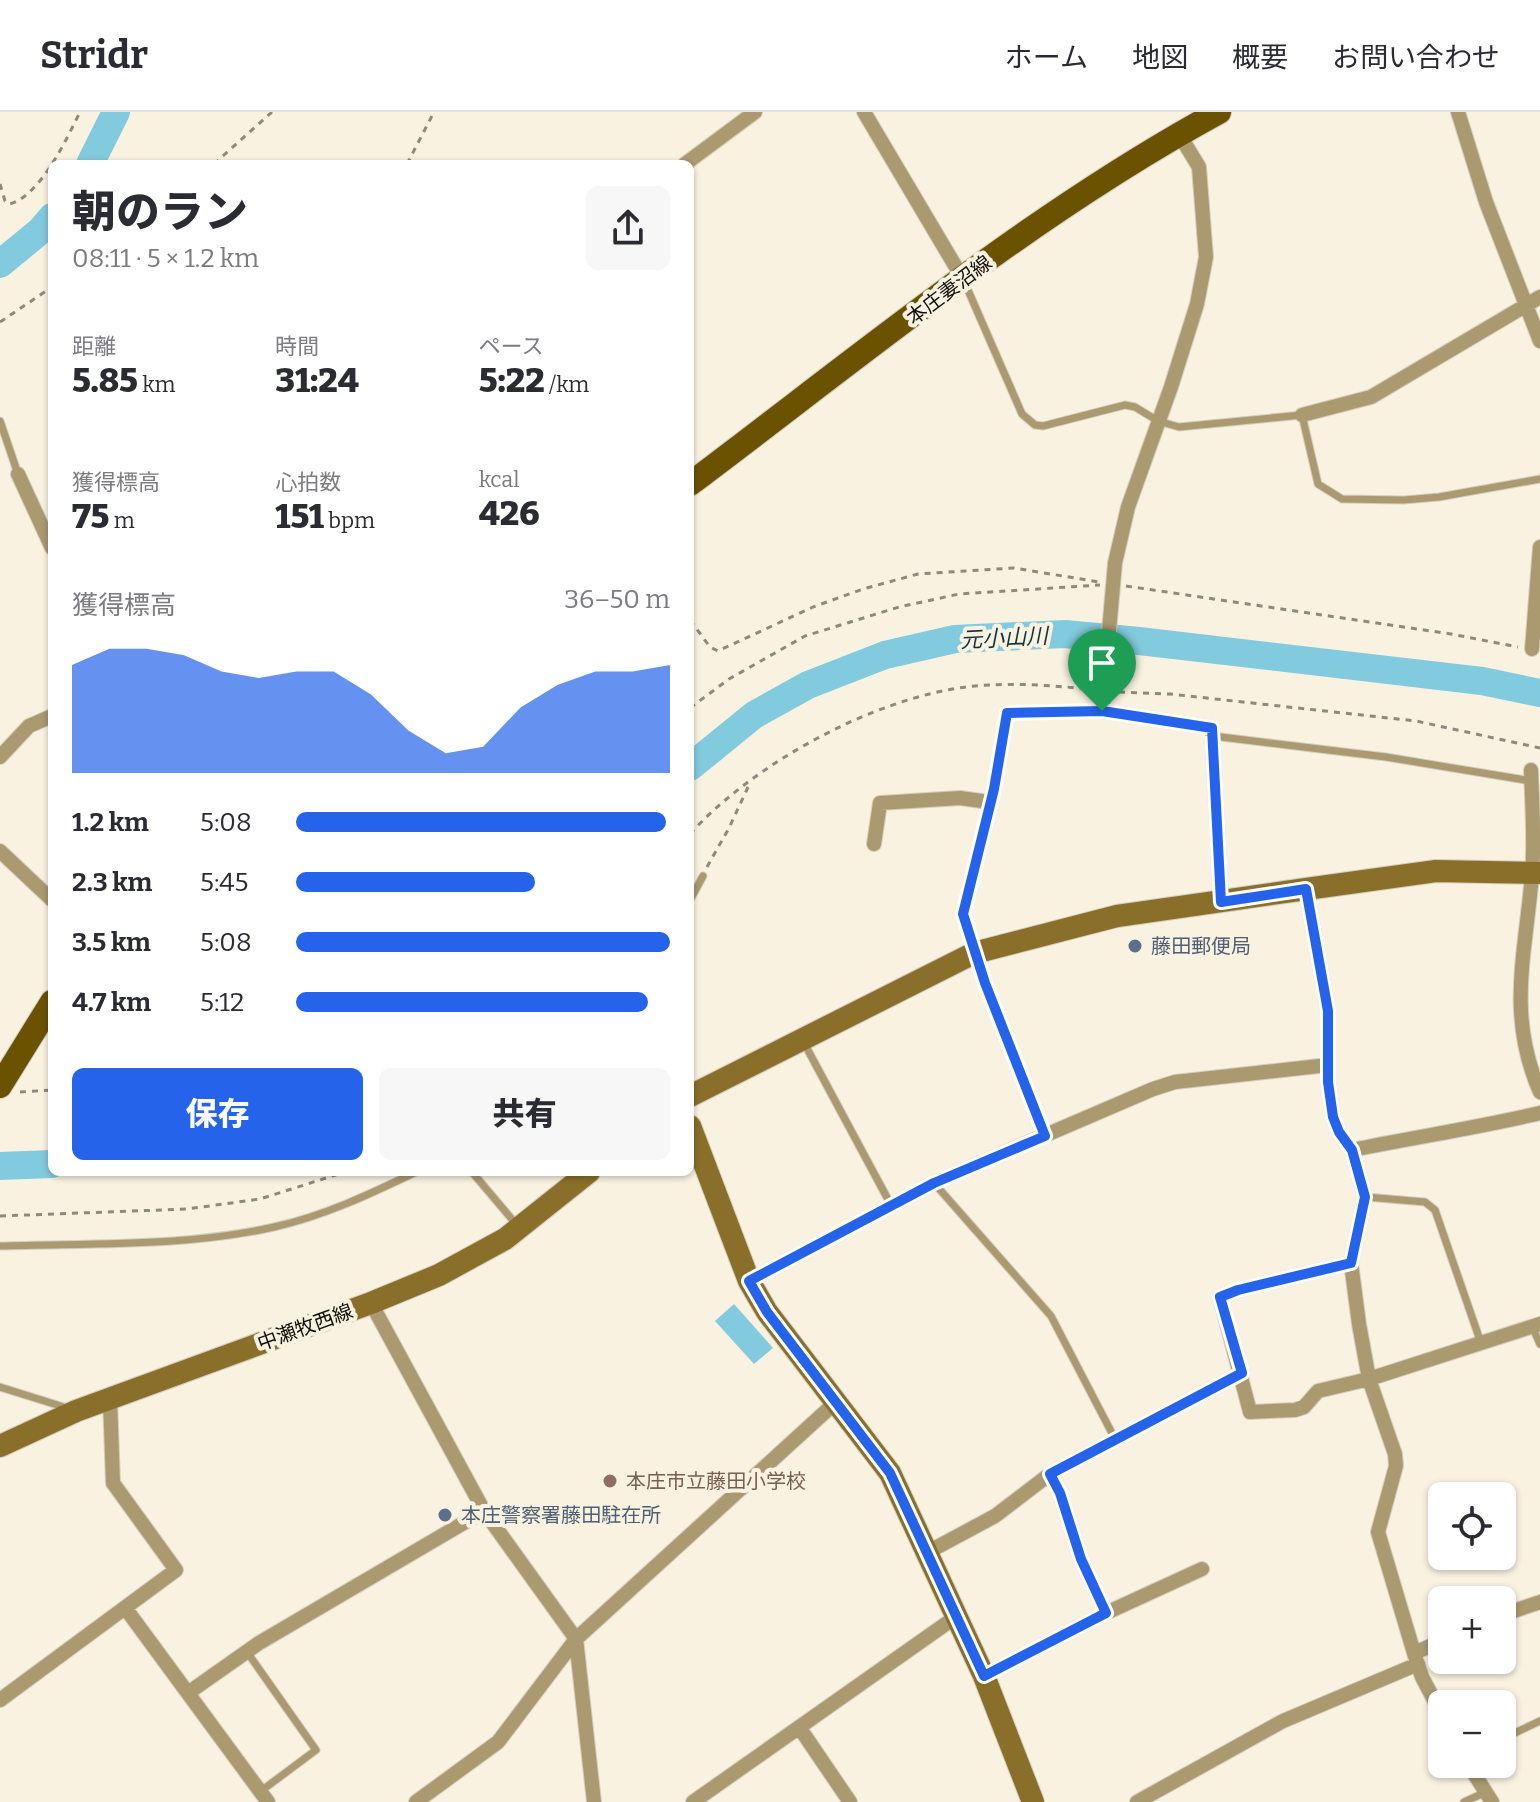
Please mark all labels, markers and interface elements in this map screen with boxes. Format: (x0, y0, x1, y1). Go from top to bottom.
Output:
text: Stridr (40, 32, 148, 78)
text: ホーム (1005, 41, 1088, 74)
text: 地図 (1132, 41, 1188, 74)
text: 概要 (1232, 41, 1288, 74)
text: お問い合わせ (1332, 41, 1500, 74)
text: 朝のラン (72, 186, 248, 239)
button: share (586, 186, 670, 270)
text: 08:11 · 5 × 1.2 km (72, 243, 259, 274)
street label: 本庄妻沼線 (902, 250, 996, 330)
text: 距離 (72, 333, 116, 360)
text: 時間 (275, 333, 319, 360)
text: ペース (479, 333, 544, 360)
text: 5.85 (72, 360, 138, 401)
text: 31:24 (275, 360, 359, 401)
text: 5:22 (479, 360, 545, 401)
text: km (138, 371, 175, 398)
text: /km (545, 371, 589, 398)
text: kcal (479, 466, 520, 493)
text: 獲得標高 (72, 469, 160, 496)
text: 心拍数 (275, 469, 341, 496)
text: 426 (479, 493, 539, 534)
text: 75 (72, 496, 109, 537)
text: 151 (275, 496, 324, 537)
text: m (109, 507, 135, 534)
text: bpm (324, 507, 375, 534)
text: 36–50 m (564, 584, 670, 615)
text: 獲得標高 (72, 590, 176, 621)
water label: 元小山川 (959, 622, 1051, 654)
pin (1068, 629, 1136, 711)
icon: arrive (1080, 641, 1124, 685)
text: 1.2 km (72, 807, 149, 838)
text: 5:08 (200, 807, 252, 838)
text: 2.3 km (72, 867, 152, 898)
text: 5:45 (200, 867, 248, 898)
text: 3.5 km (72, 927, 151, 958)
text: 5:08 (200, 927, 252, 958)
place label: 藤田郵便局 (1151, 934, 1251, 958)
marker: 藤田郵便局 (1126, 937, 1144, 955)
text: 4.7 km (72, 987, 151, 1018)
text: 5:12 (200, 987, 244, 1018)
button: 保存 (72, 1068, 363, 1160)
button: 共有 (379, 1068, 670, 1160)
street label: 中瀬牧西線 (254, 1299, 356, 1355)
place label: 本庄市立藤田小学校 (626, 1469, 806, 1493)
marker: 本庄市立藤田小学校 (601, 1472, 619, 1490)
map controls (1428, 1482, 1516, 1778)
button: locate (1428, 1482, 1516, 1570)
place label: 本庄警察署藤田駐在所 (461, 1503, 661, 1527)
marker: 本庄警察署藤田駐在所 (436, 1506, 454, 1524)
button: + (1428, 1586, 1516, 1674)
button: − (1428, 1690, 1516, 1778)

